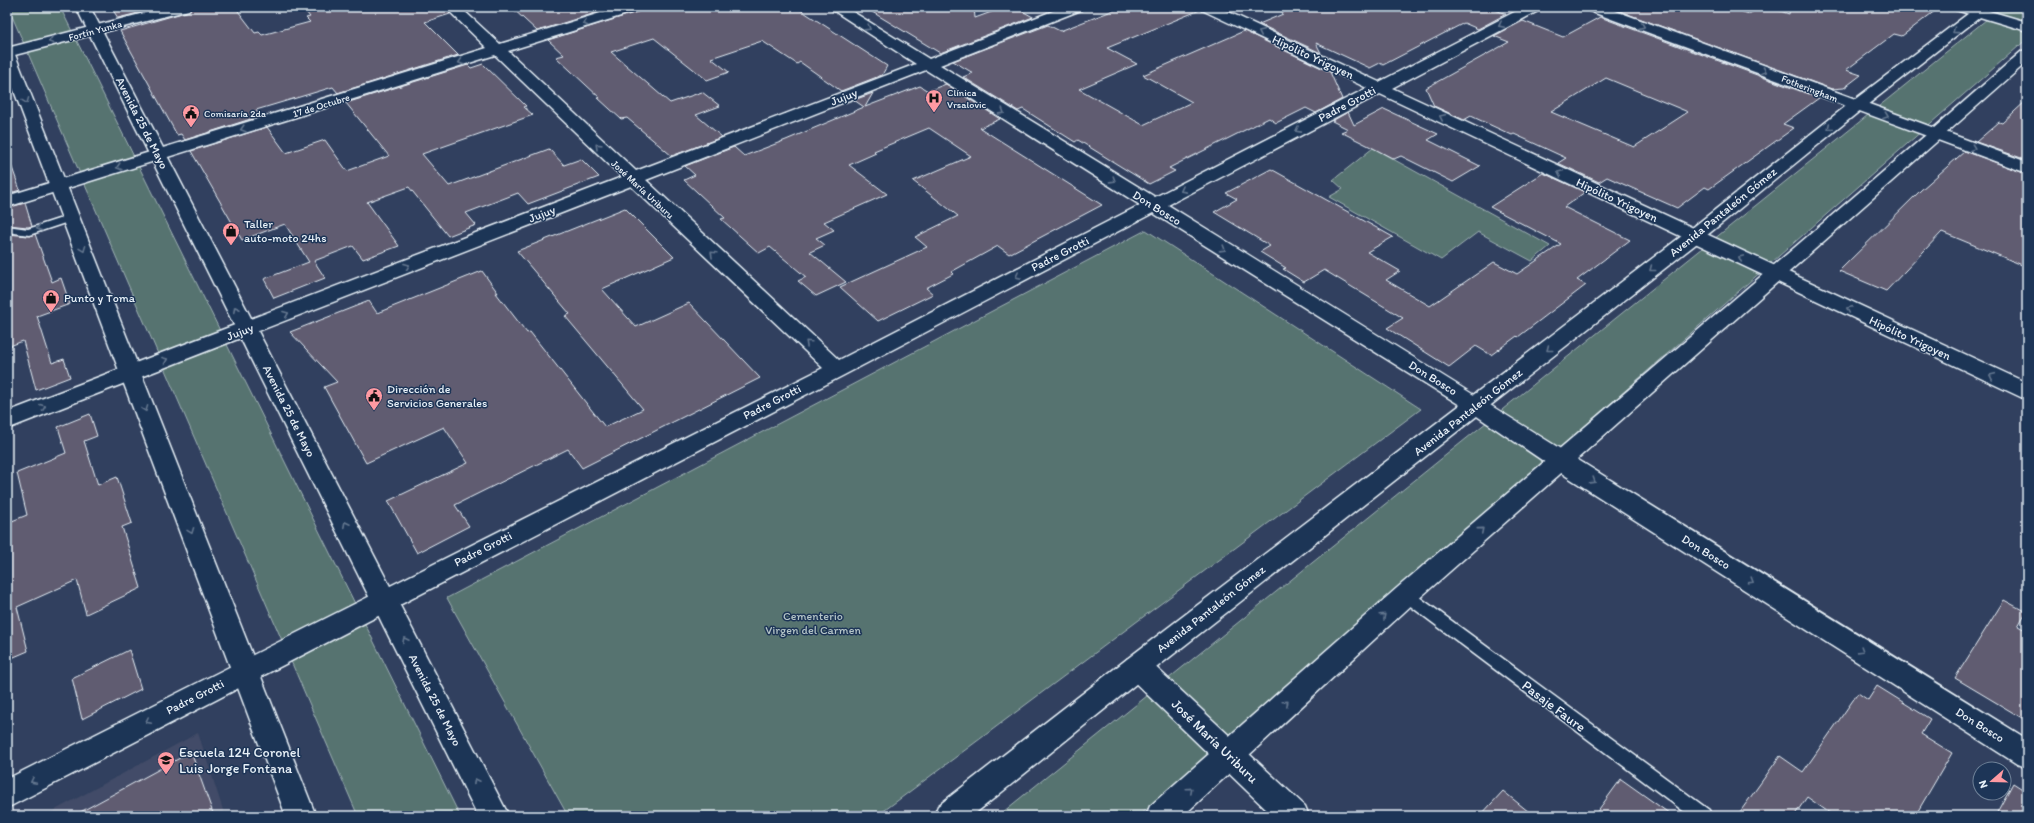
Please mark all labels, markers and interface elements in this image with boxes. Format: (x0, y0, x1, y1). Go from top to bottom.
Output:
street label: Fortín Yunka (67, 17, 123, 44)
one-way arrow (582, 18, 589, 27)
one-way arrow (1498, 20, 1505, 28)
one-way arrow (1639, 21, 1646, 29)
one-way arrow (864, 23, 871, 31)
one-way arrow (1953, 26, 1960, 33)
one-way arrow (1258, 29, 1265, 37)
street label: Hipólito Yrigoyen (1270, 32, 1356, 82)
one-way arrow (48, 37, 55, 45)
one-way arrow (457, 57, 464, 66)
one-way arrow (1760, 67, 1767, 75)
street label: Fotheringham (1780, 72, 1841, 105)
street label: Avenida 25 de Mayo (113, 75, 171, 171)
street label: Padre Grotti (1316, 83, 1378, 125)
street label: Jujuy (829, 85, 860, 108)
place label: Clínica Vrsalovic (947, 86, 987, 111)
hospital icon: Clínica Vrsalovic (924, 88, 944, 113)
street label: 17 de Octubre (291, 91, 351, 120)
one-way arrow (22, 98, 30, 105)
public building icon: Comisaría 2da (181, 103, 201, 128)
place label: Comisaría 2da (204, 107, 266, 120)
one-way arrow (998, 107, 1005, 114)
one-way arrow (1882, 112, 1889, 120)
one-way arrow (1439, 114, 1447, 122)
one-way arrow (1827, 122, 1834, 129)
one-way arrow (240, 124, 247, 133)
one-way arrow (1295, 125, 1303, 133)
one-way arrow (595, 143, 603, 151)
one-way arrow (1970, 144, 1977, 152)
street label: José María Uriburu (609, 157, 677, 222)
one-way arrow (115, 163, 122, 171)
street label: Avenida Pantaleón Gómez (1667, 164, 1780, 260)
one-way arrow (1556, 170, 1564, 178)
one-way arrow (1108, 175, 1115, 182)
street label: Hipólito Yrigoyen (1574, 175, 1660, 225)
one-way arrow (1180, 185, 1187, 193)
street label: Don Bosco (1130, 188, 1184, 228)
street label: Jujuy (527, 202, 558, 225)
place label: Taller auto-moto 24hs (244, 217, 327, 245)
shop icon: Taller auto-moto 24hs (221, 221, 241, 246)
one-way arrow (36, 223, 43, 232)
street label: Padre Grotti (1029, 233, 1091, 275)
one-way arrow (1219, 244, 1226, 251)
one-way arrow (78, 245, 86, 252)
one-way arrow (710, 252, 718, 259)
one-way arrow (1737, 255, 1745, 263)
one-way arrow (404, 263, 411, 271)
one-way arrow (1649, 264, 1656, 271)
one-way arrow (1015, 271, 1022, 279)
shop icon: Punto y Toma (41, 288, 61, 313)
place label: Punto y Toma (64, 291, 136, 305)
one-way arrow (234, 306, 241, 313)
one-way arrow (1845, 306, 1853, 314)
one-way arrow (283, 310, 290, 318)
street label: Hipólito Yrigoyen (1867, 313, 1953, 363)
street label: Jujuy (225, 320, 256, 343)
one-way arrow (805, 340, 813, 348)
one-way arrow (1546, 344, 1553, 351)
one-way arrow (161, 357, 168, 365)
street label: Don Bosco (1406, 358, 1460, 398)
street label: Avenida 25 de Mayo (260, 363, 318, 459)
street label: Avenida Pantaleón Gómez (1411, 365, 1525, 459)
one-way arrow (1988, 373, 1996, 381)
street label: Padre Grotti (741, 381, 803, 423)
place label: Dirección de Servicios Generales (387, 382, 487, 410)
public building icon: Dirección de Servicios Generales (364, 386, 384, 411)
one-way arrow (40, 403, 47, 411)
one-way arrow (140, 406, 148, 413)
one-way arrow (1589, 477, 1596, 484)
one-way arrow (343, 521, 351, 529)
one-way arrow (187, 527, 195, 534)
street label: Padre Grotti (452, 528, 514, 570)
one-way arrow (1476, 528, 1483, 535)
street label: Don Bosco (1679, 532, 1733, 572)
street label: Avenida Pantaleón Gómez (1154, 562, 1268, 656)
one-way arrow (1747, 576, 1754, 583)
park label: Cementerio Virgen del Carmen (765, 609, 861, 637)
one-way arrow (1378, 613, 1386, 621)
one-way arrow (402, 637, 410, 645)
one-way arrow (1857, 645, 1864, 653)
street label: Avenida 25 de Mayo (406, 652, 464, 748)
street label: Padre Grotti (164, 676, 226, 718)
street label: Pasaje Faure (1519, 677, 1589, 736)
street label: José María Uriburu (1168, 696, 1262, 787)
one-way arrow (1282, 701, 1289, 708)
street label: Don Bosco (1953, 705, 2007, 745)
one-way arrow (145, 716, 153, 724)
place label: Escuela 124 Coronel Luis Jorge Fontana (179, 744, 301, 777)
school or university icon: Escuela 124 Coronel Luis Jorge Fontana (156, 750, 176, 775)
north arrow (1972, 761, 2012, 801)
one-way arrow (30, 776, 37, 784)
one-way arrow (474, 778, 481, 785)
text: N (1976, 779, 1990, 790)
one-way arrow (1185, 787, 1193, 795)

